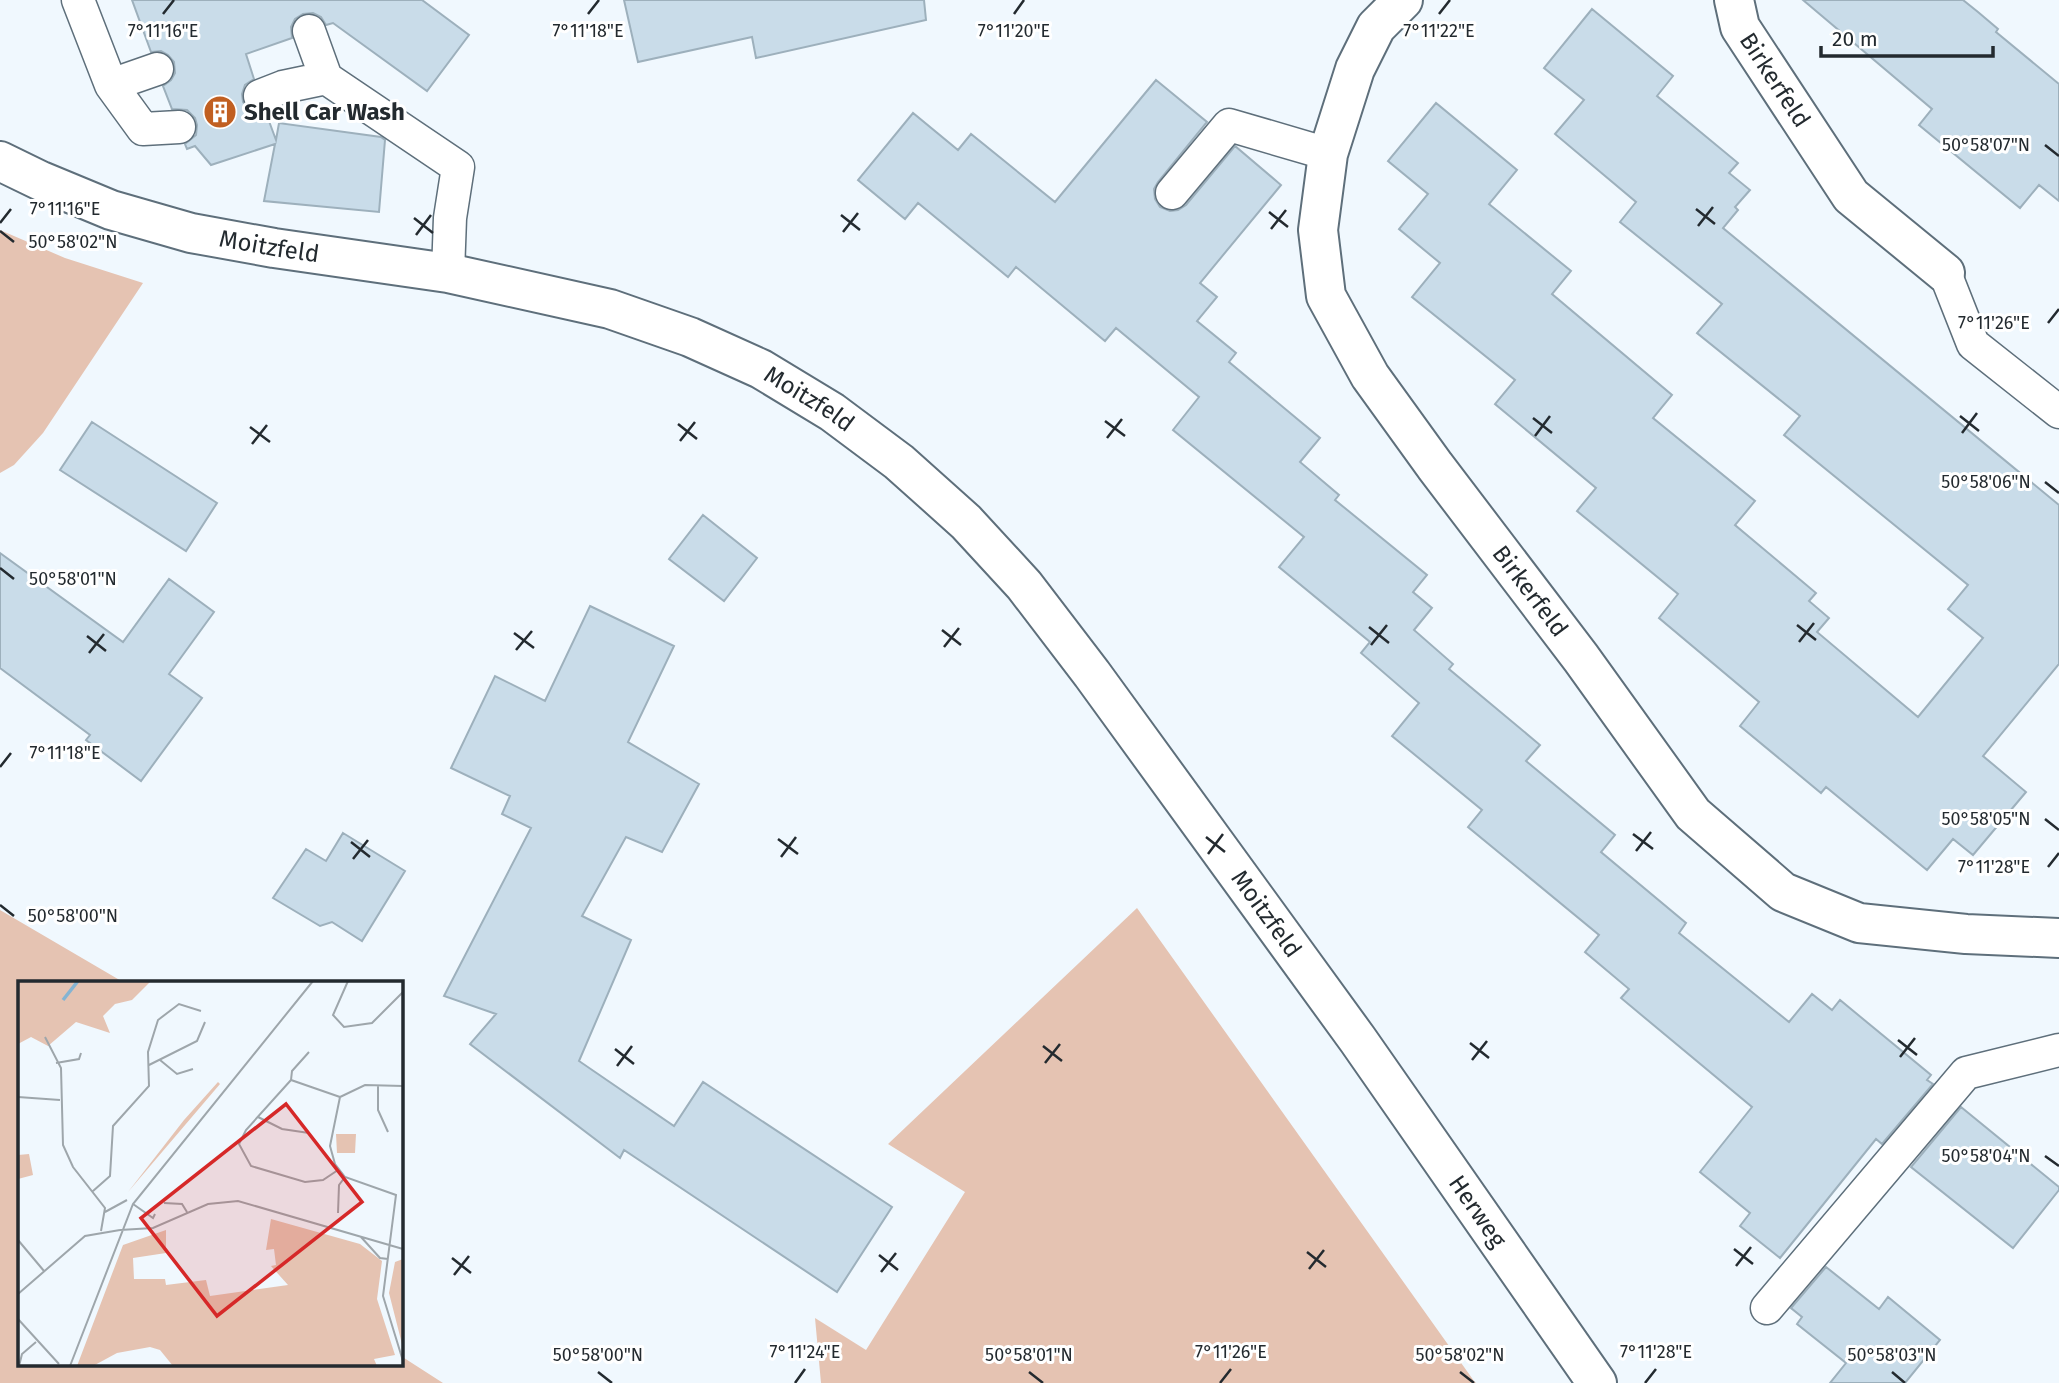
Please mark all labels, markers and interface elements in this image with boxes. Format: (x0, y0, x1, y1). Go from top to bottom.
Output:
scale bar (1821, 14, 1993, 58)
text: 7°11'16"E (128, 20, 198, 42)
text: 7°11'18"E (552, 20, 624, 42)
text: 7°11'20"E (978, 20, 1050, 42)
text: 7°11'22"E (1403, 20, 1475, 42)
text: 20 m (1832, 26, 1878, 52)
street label: Birkerfeld (1734, 27, 1816, 132)
building icon: Shell Car Wash (201, 93, 239, 131)
place label: Shell Car Wash (244, 98, 405, 126)
text: 50°58'07"N (1942, 134, 2030, 156)
text: 7°11'16"E (30, 198, 100, 220)
street label: Moitzfeld (217, 224, 321, 268)
text: 50°58'02"N (28, 231, 118, 253)
text: 7°11'26"E (1958, 312, 2030, 334)
street label: Moitzfeld (759, 360, 860, 438)
text: 50°58'06"N (1941, 471, 2031, 493)
street label: Birkerfeld (1487, 540, 1574, 642)
text: 50°58'01"N (29, 568, 117, 590)
text: 7°11'18"E (29, 742, 101, 764)
text: 50°58'05"N (1942, 808, 2030, 830)
text: 7°11'28"E (1958, 856, 2030, 878)
street label: Moitzfeld (1225, 865, 1307, 963)
text: 50°58'00"N (28, 905, 118, 927)
inset map (18, 981, 402, 1366)
text: 50°58'04"N (1941, 1145, 2031, 1167)
street label: Herweg (1443, 1170, 1513, 1253)
text: 7°11'24"E (770, 1341, 840, 1363)
text: 7°11'26"E (1195, 1341, 1267, 1363)
text: 7°11'28"E (1620, 1341, 1692, 1363)
text: 50°58'00"N (553, 1344, 643, 1366)
text: 50°58'01"N (985, 1344, 1073, 1366)
text: 50°58'02"N (1415, 1344, 1505, 1366)
text: 50°58'03"N (1847, 1344, 1937, 1366)

